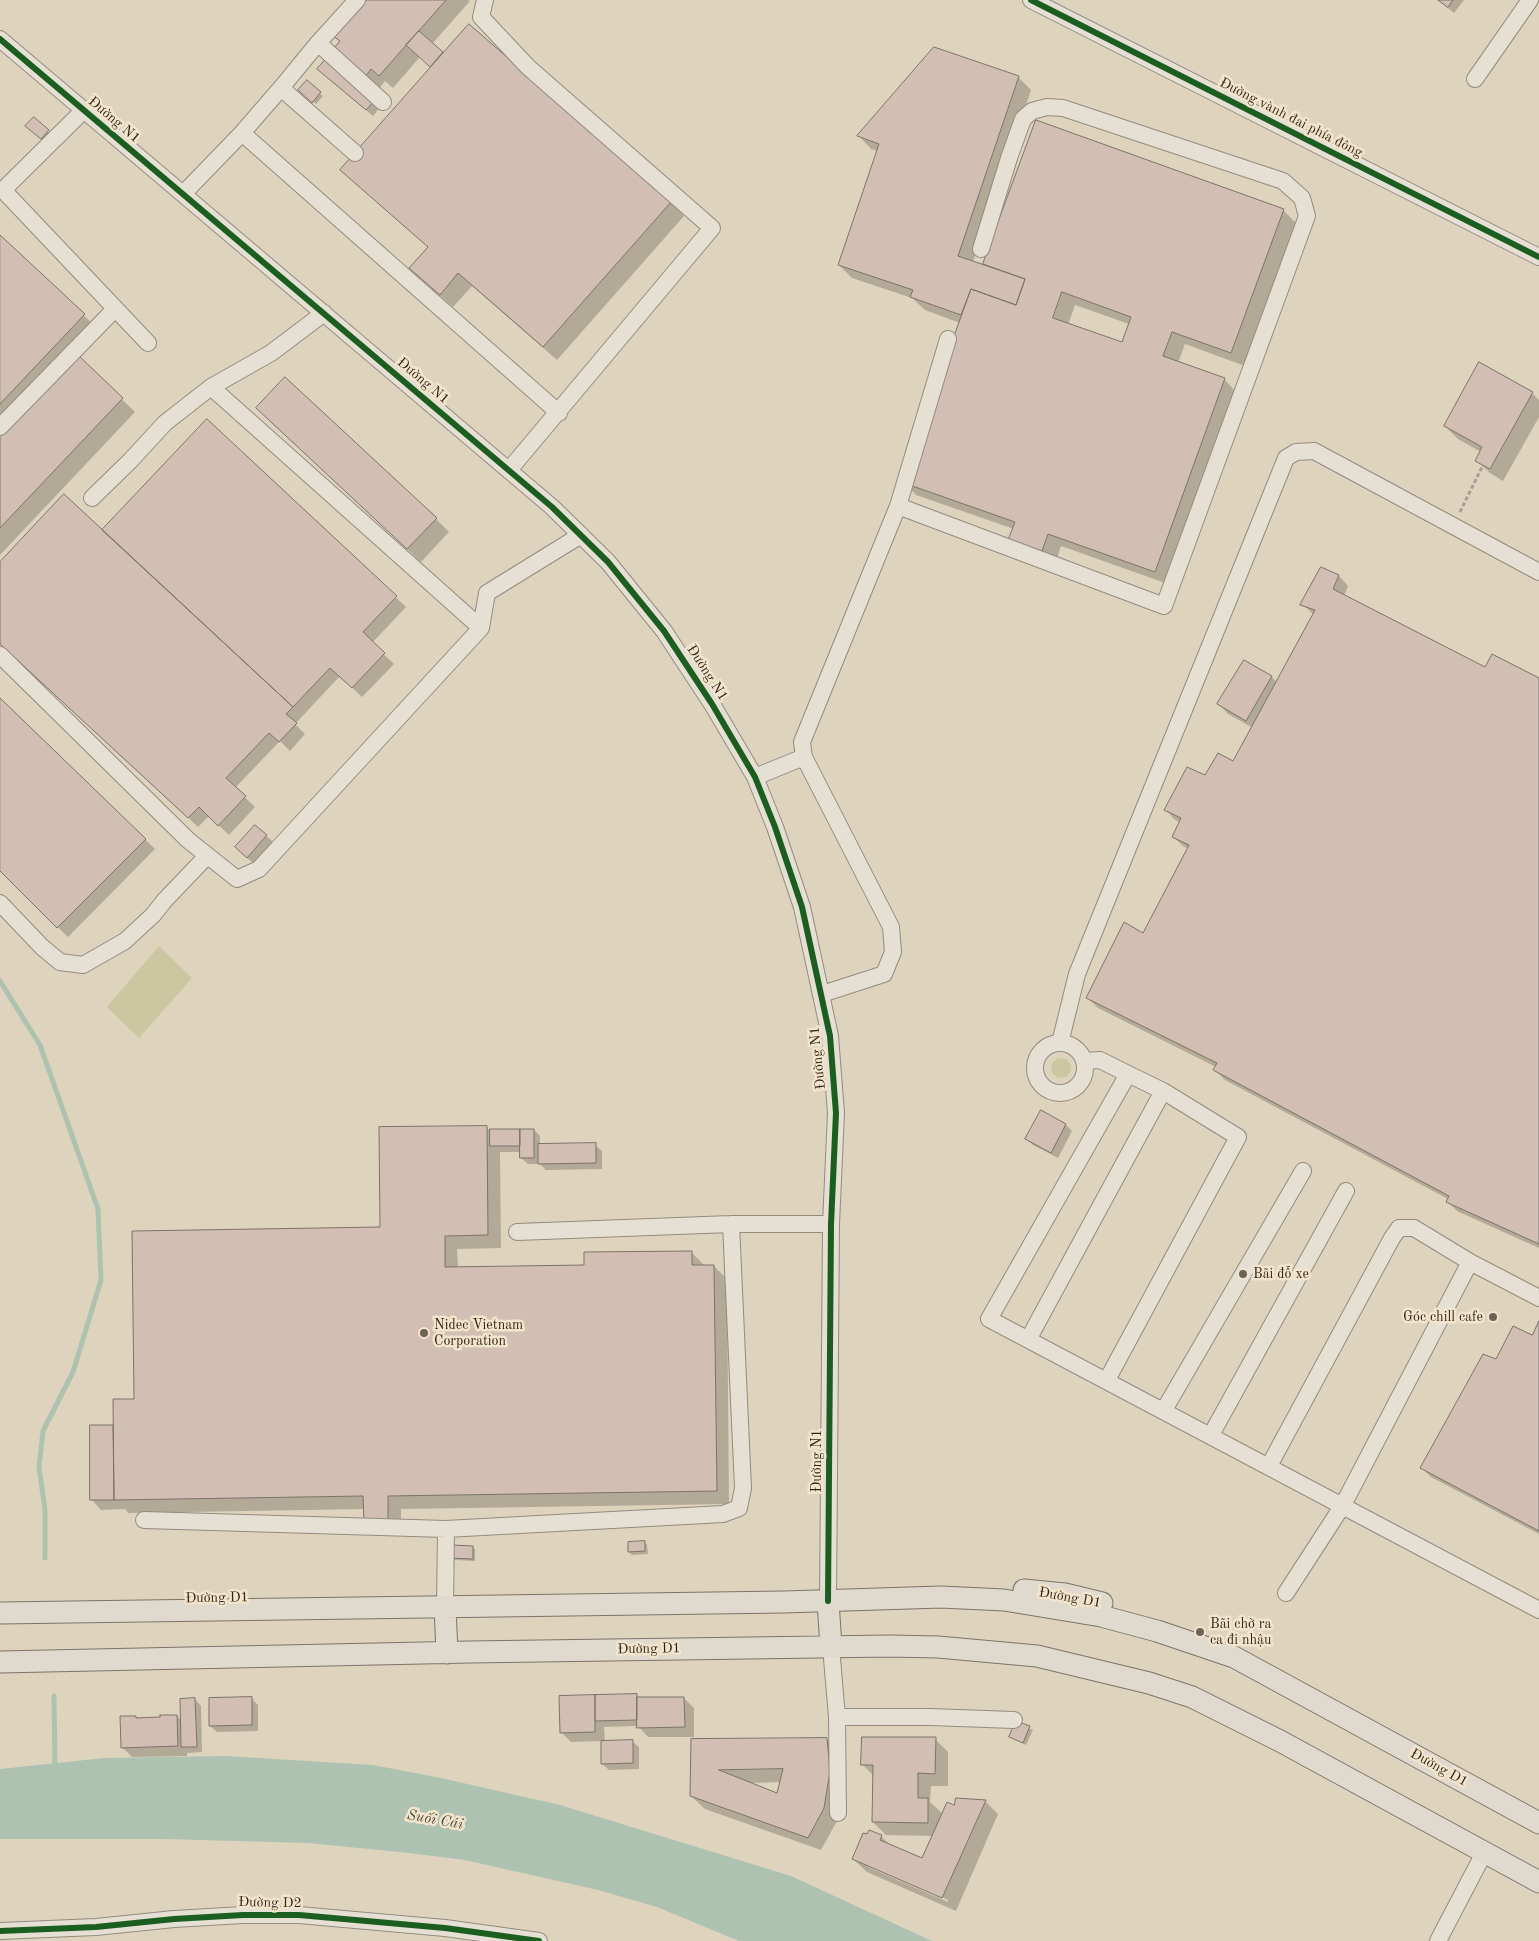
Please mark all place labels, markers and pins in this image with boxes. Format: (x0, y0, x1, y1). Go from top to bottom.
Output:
place label: Bãi đỗ xe (1253, 1266, 1309, 1282)
marker: Bãi đỗ xe (1237, 1268, 1249, 1280)
place label: Góc chill cafe (1403, 1309, 1483, 1325)
marker: Góc chill cafe (1487, 1311, 1499, 1323)
place label: Nidec Vietnam Corporation (434, 1317, 523, 1350)
marker: Nidec Vietnam Corporation (418, 1327, 430, 1339)
place label: Bãi chờ ra ca đi nhậu (1210, 1616, 1272, 1648)
marker: Bãi chờ ra ca đi nhậu (1194, 1626, 1206, 1638)

